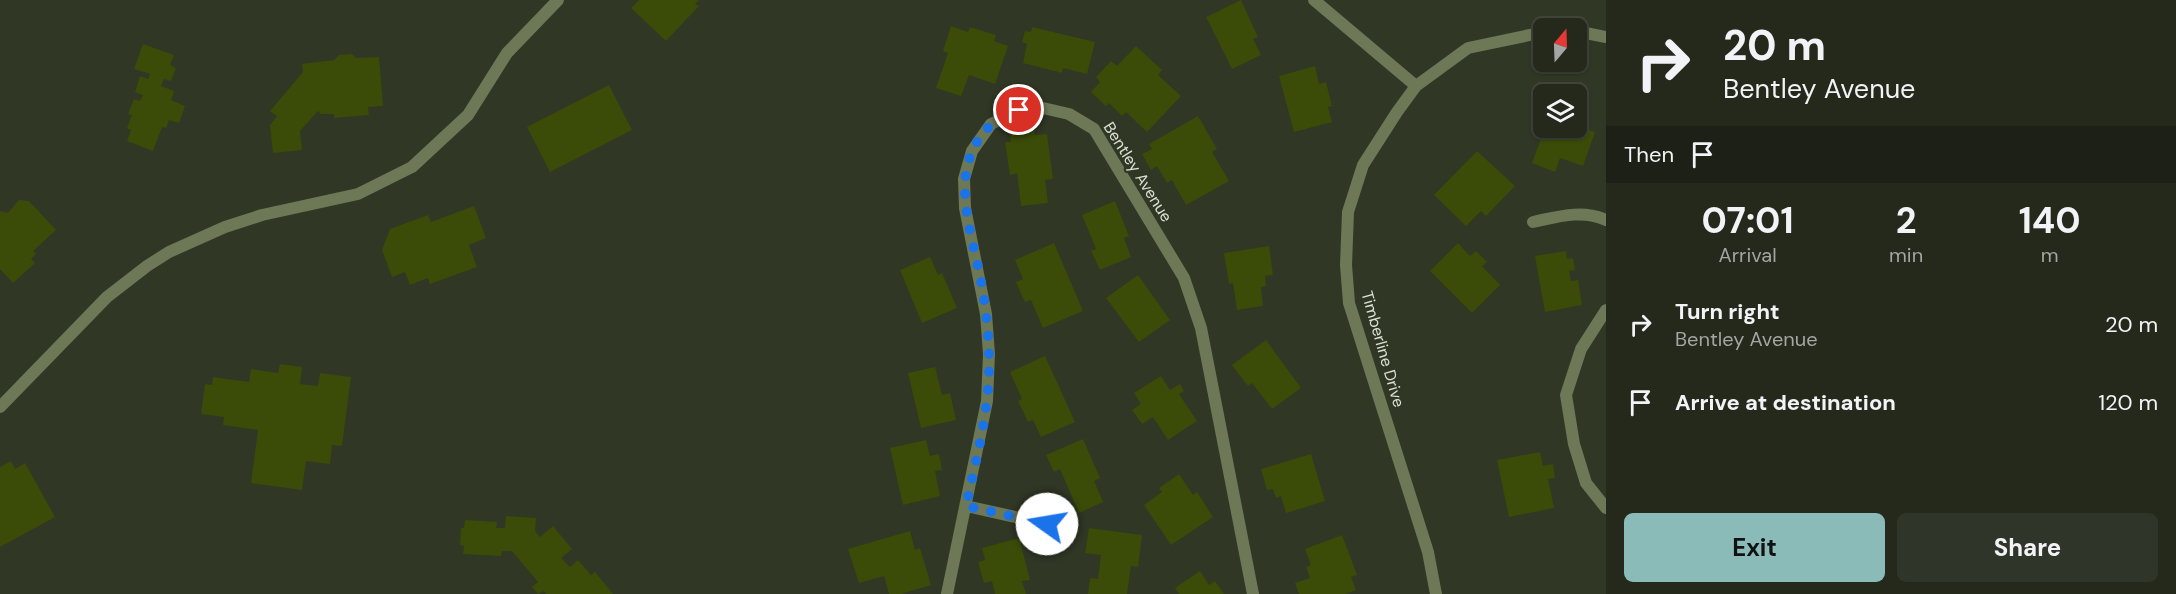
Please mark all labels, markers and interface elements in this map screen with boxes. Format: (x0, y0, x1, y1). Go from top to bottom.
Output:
north arrow (1533, 18, 1587, 72)
map controls (1533, 18, 1587, 138)
text: 20 m (1723, 18, 1826, 73)
icon: right (1624, 24, 1702, 102)
text: Bentley Avenue (1723, 71, 1915, 106)
pin (993, 84, 1044, 135)
button: layers (1533, 84, 1587, 138)
icon: arrive (1002, 93, 1035, 126)
street label: Bentley Avenue (1099, 118, 1177, 226)
icon: arrive (1686, 138, 1719, 171)
text: Then (1624, 140, 1674, 169)
text: 07:01 (1701, 197, 1794, 244)
text: 2 (1896, 197, 1916, 244)
text: 140 (2019, 197, 2080, 244)
text: Arrival (1718, 242, 1777, 268)
text: min (1889, 242, 1923, 268)
text: m (2041, 242, 2058, 268)
street label: Timberline Drive (1356, 288, 1410, 410)
text: Turn right (1675, 297, 1780, 326)
icon: right (1624, 308, 1657, 341)
text: 20 m (2105, 310, 2158, 339)
text: Bentley Avenue (1675, 326, 1818, 352)
icon: arrive (1624, 386, 1657, 419)
text: Arrive at destination (1675, 388, 1896, 417)
text: 120 m (2098, 388, 2158, 417)
position arrow (1015, 492, 1079, 556)
button: Exit (1624, 513, 1885, 582)
button: Share (1897, 513, 2158, 582)

